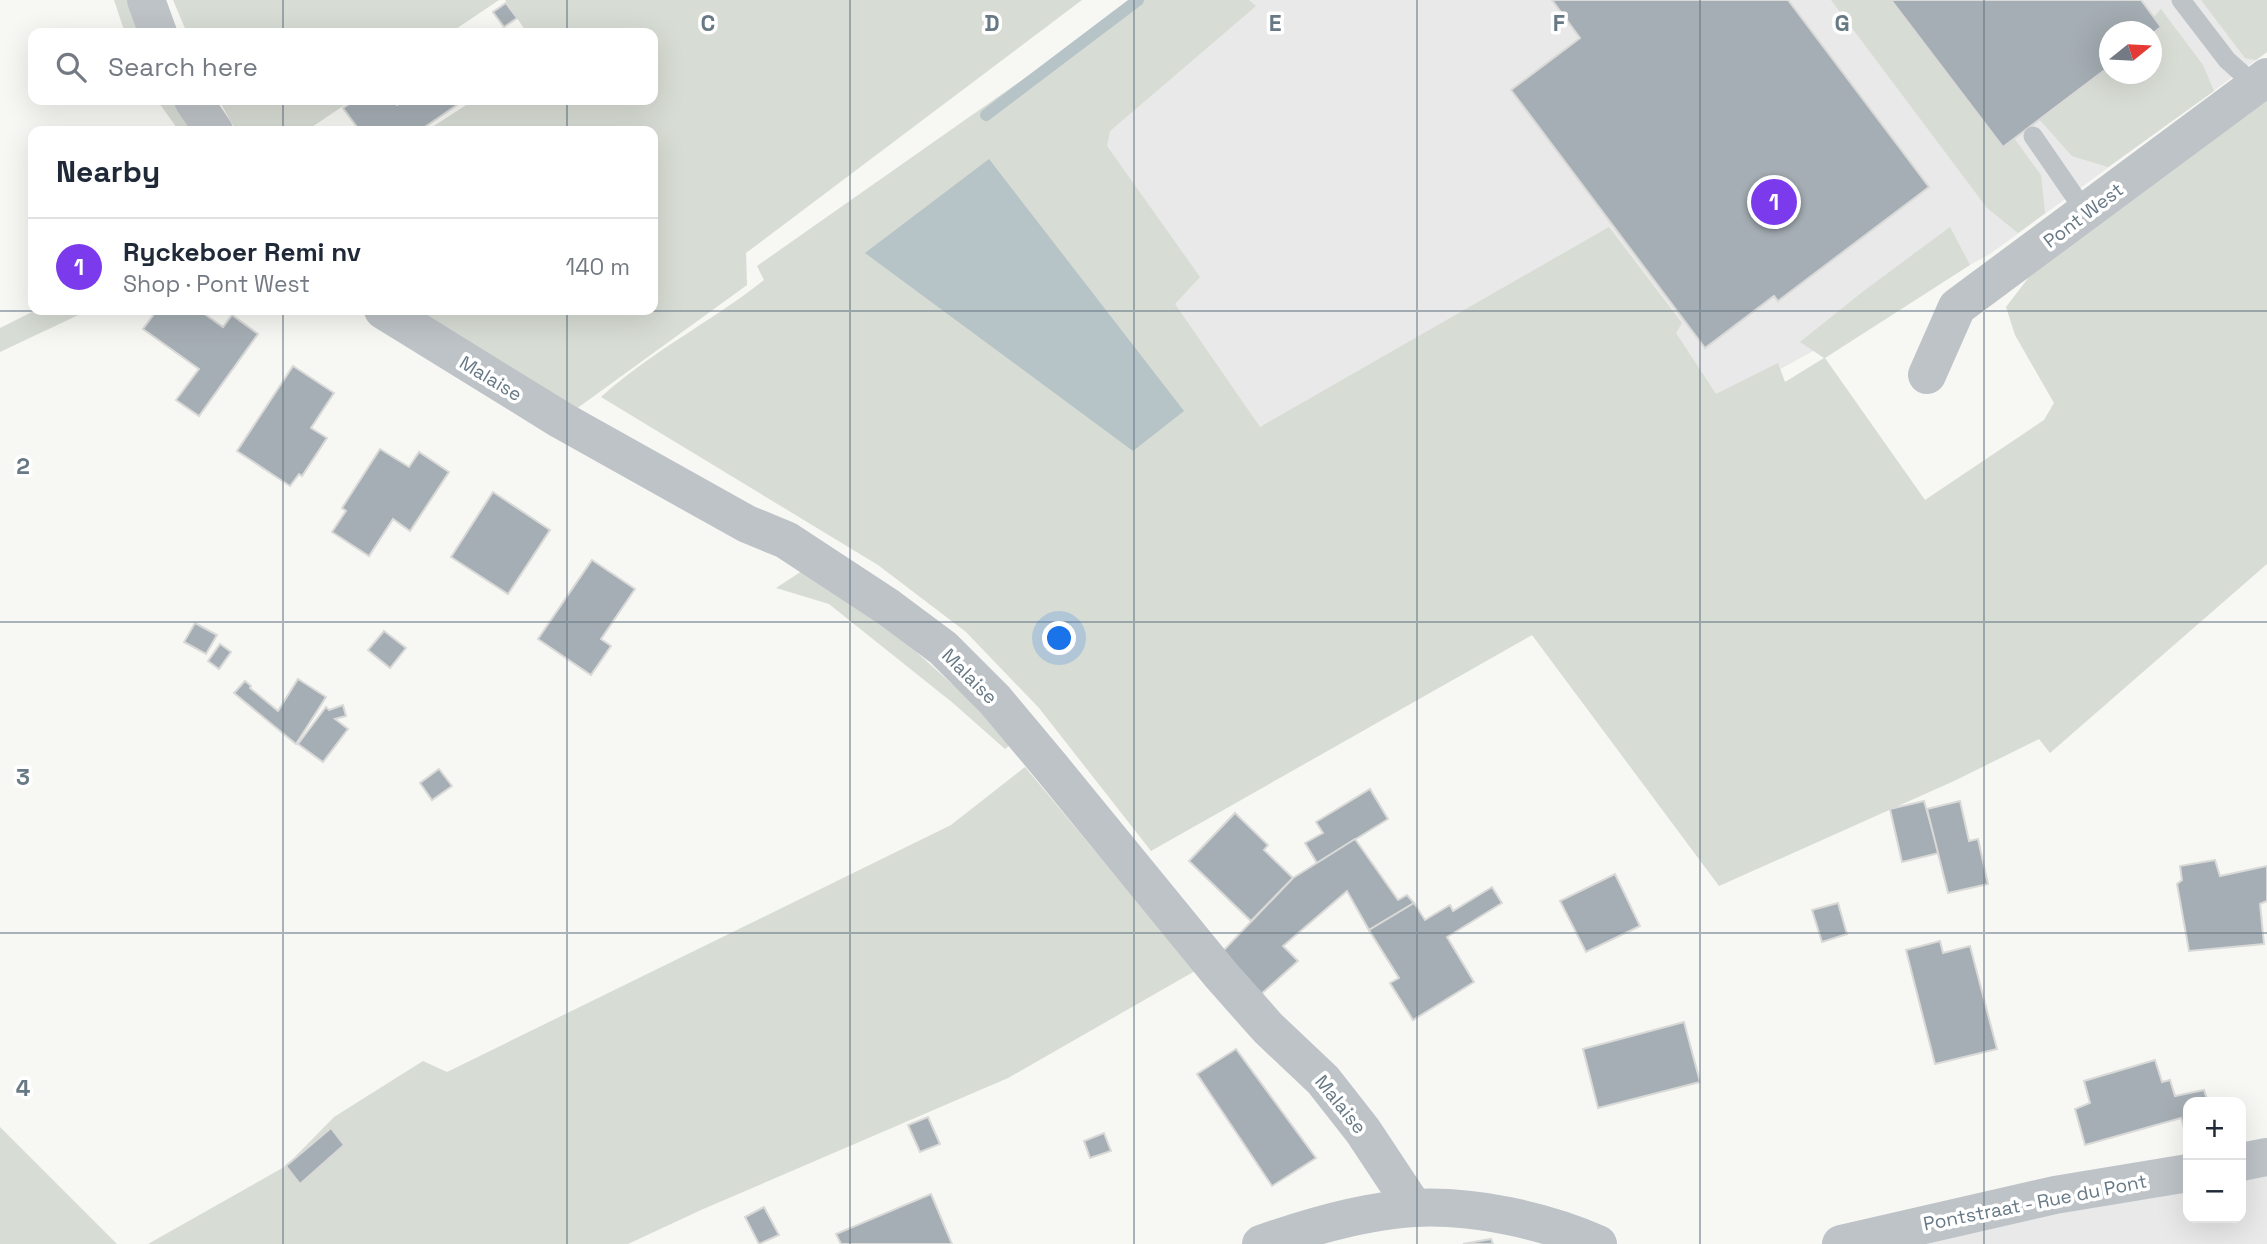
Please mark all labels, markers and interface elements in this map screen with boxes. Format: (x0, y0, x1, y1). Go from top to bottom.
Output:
text: C (701, 8, 715, 38)
text: D (984, 8, 1000, 38)
text: E (1269, 8, 1281, 38)
text: F (1553, 8, 1565, 38)
text: G (1834, 8, 1850, 38)
north arrow (2099, 21, 2162, 84)
search box (28, 28, 658, 105)
icon: search (52, 48, 90, 86)
text: Search here (108, 50, 258, 84)
text: Nearby (56, 152, 160, 191)
pin: 1 (1751, 176, 1797, 228)
street label: Pont West (2038, 177, 2128, 254)
text: Ryckeboer Remi nv (123, 235, 361, 269)
text: 1 (74, 252, 84, 282)
text: 140 m (566, 252, 630, 282)
text: Shop · Pont West (123, 269, 310, 299)
street label: Malaise (455, 350, 527, 407)
text: 2 (16, 451, 30, 481)
your location (1042, 621, 1076, 655)
street label: Malaise (936, 643, 1003, 710)
text: 3 (16, 762, 30, 792)
street label: Malaise (1309, 1070, 1372, 1139)
text: 4 (16, 1073, 31, 1103)
map controls (2183, 1097, 2246, 1223)
button: + (2183, 1097, 2246, 1160)
button: − (2183, 1160, 2246, 1223)
street label: Pontstraat - Rue du Pont (1921, 1169, 2149, 1236)

